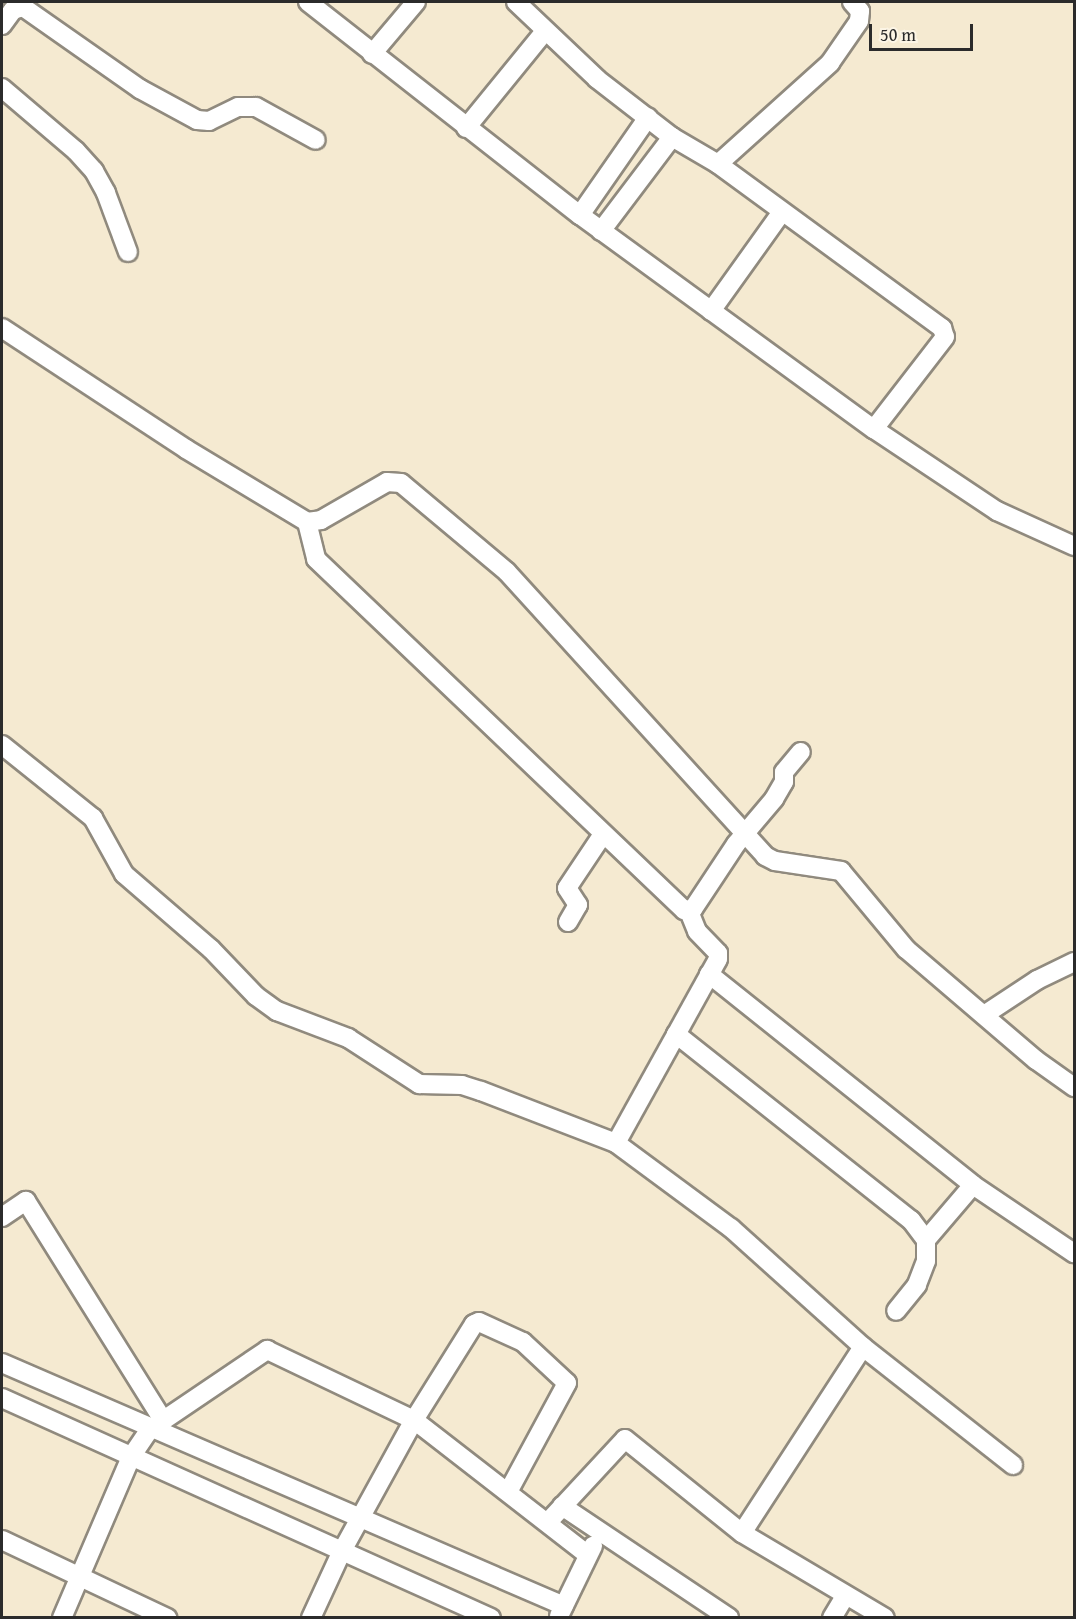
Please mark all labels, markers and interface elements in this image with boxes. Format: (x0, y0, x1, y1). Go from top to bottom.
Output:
scale bar (872, 12, 976, 50)
text: 50 m (880, 21, 916, 48)

